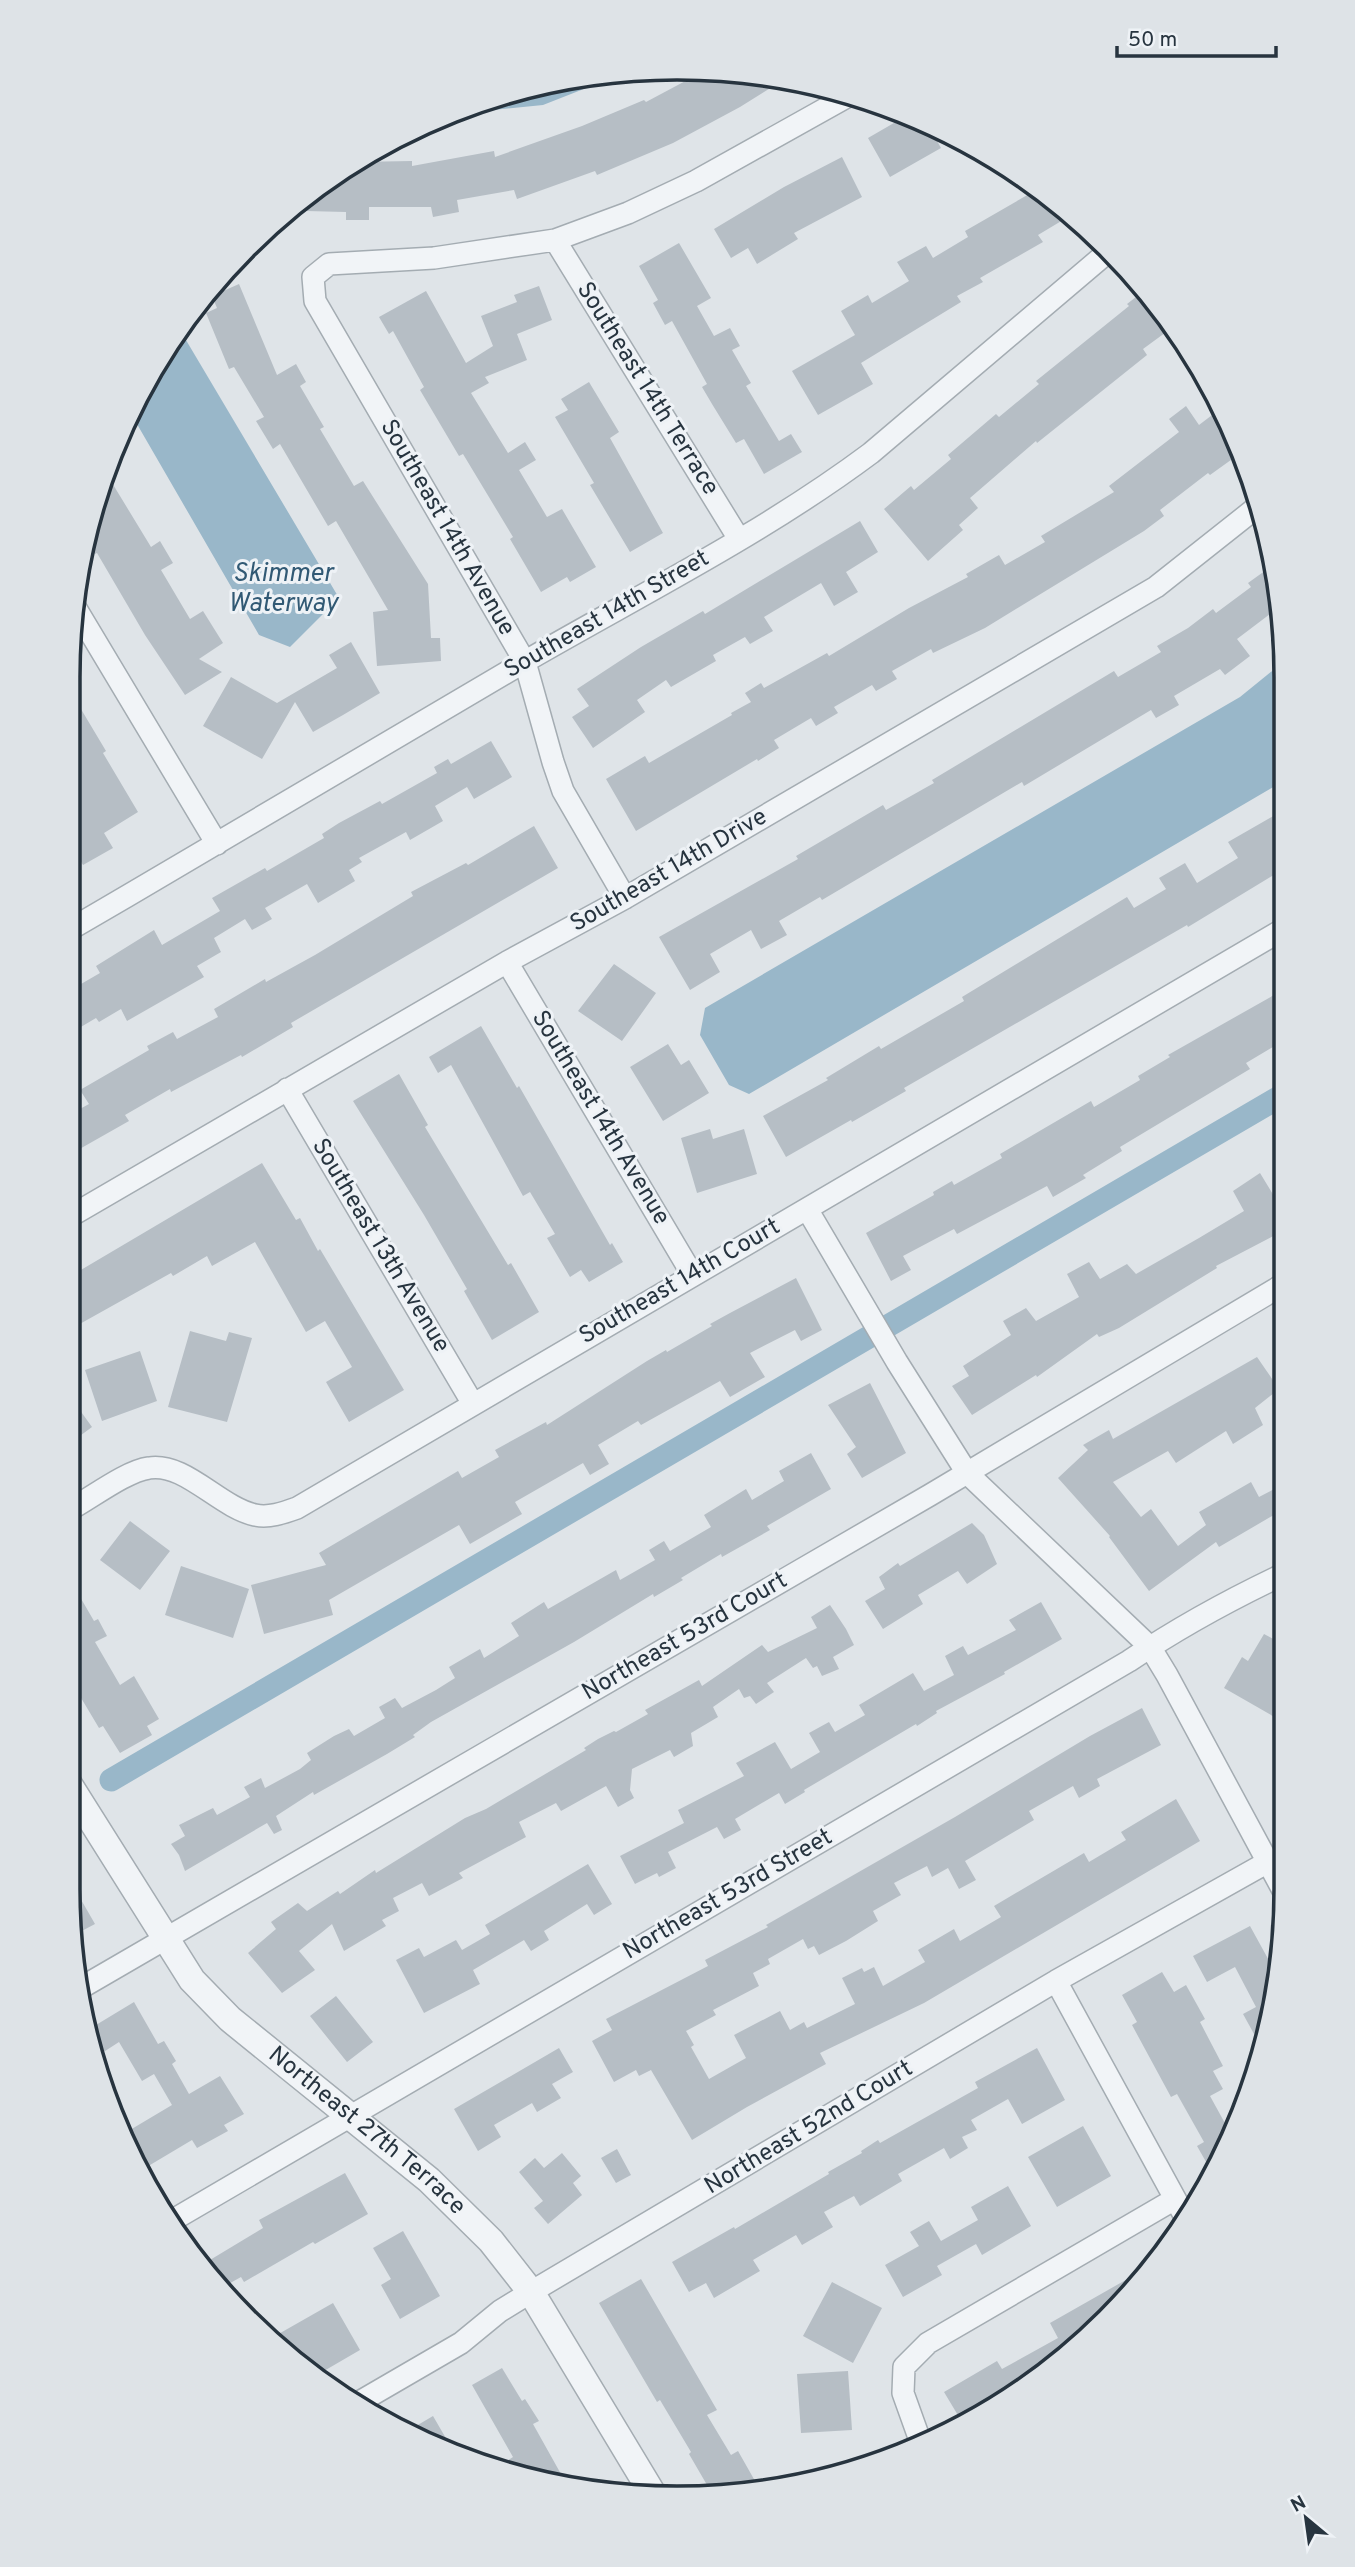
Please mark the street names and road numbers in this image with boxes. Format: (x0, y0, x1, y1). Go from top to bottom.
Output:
street label: Southeast 14th Terrace (569, 277, 725, 501)
street label: Southeast 14th Avenue (373, 414, 521, 642)
street label: Southeast 14th Street (499, 544, 715, 686)
street label: Southeast 14th Drive (565, 802, 773, 940)
street label: Southeast 14th Avenue (524, 1005, 676, 1231)
street label: Southeast 13th Avenue (304, 1134, 456, 1358)
street label: Southeast 14th Court (574, 1212, 786, 1352)
street label: Northeast 53rd Court (577, 1566, 793, 1708)
street label: Northeast 53rd Street (618, 1823, 838, 1967)
street label: Northeast 27th Terrace (262, 2041, 471, 2222)
street label: Northeast 52nd Court (699, 2054, 919, 2202)

